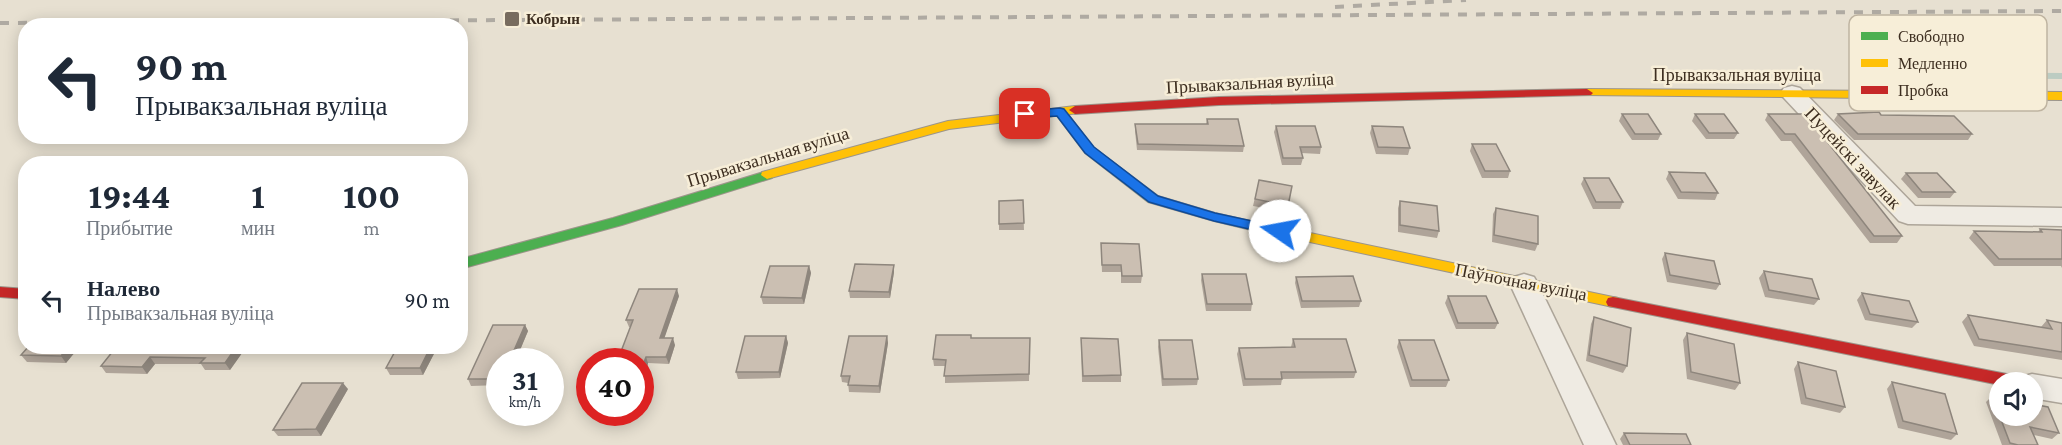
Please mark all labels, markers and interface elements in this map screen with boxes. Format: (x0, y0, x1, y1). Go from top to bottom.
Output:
marker: Кобрын (503, 10, 521, 28)
place label: Кобрын (526, 11, 580, 27)
legend (1849, 15, 2047, 111)
text: Свободно (1898, 28, 1965, 46)
icon: left (36, 42, 114, 120)
text: 90 m (135, 42, 227, 89)
text: Медленно (1898, 55, 1967, 73)
street label: Прывакзальная вуліца (1653, 65, 1821, 85)
street label: Прывакзальная вуліца (1165, 69, 1335, 97)
text: Пробка (1898, 82, 1948, 100)
pin (999, 88, 1050, 139)
text: Прывакзальная вуліца (135, 91, 387, 121)
icon: arrive (1008, 97, 1041, 130)
street label: Пуцейскі завулак (1801, 103, 1905, 213)
street label: Прывакзальная вуліца (685, 123, 851, 191)
text: 19:44 (88, 176, 170, 216)
text: 1 (251, 176, 265, 216)
text: 100 (343, 176, 400, 216)
position arrow (1248, 199, 1312, 263)
text: Прибытие (86, 217, 173, 239)
text: мин (241, 217, 275, 239)
text: m (363, 217, 380, 239)
street label: Паўночная вуліца (1453, 259, 1589, 305)
text: Налево (87, 276, 160, 301)
icon: left (36, 284, 69, 317)
text: 90 m (405, 288, 450, 313)
text: Прывакзальная вуліца (87, 302, 274, 324)
speed limit sign: 40 (576, 348, 654, 426)
text: 31 (512, 363, 538, 396)
map controls (1989, 372, 2043, 426)
button: sound (1989, 372, 2043, 426)
text: km/h (509, 394, 541, 410)

